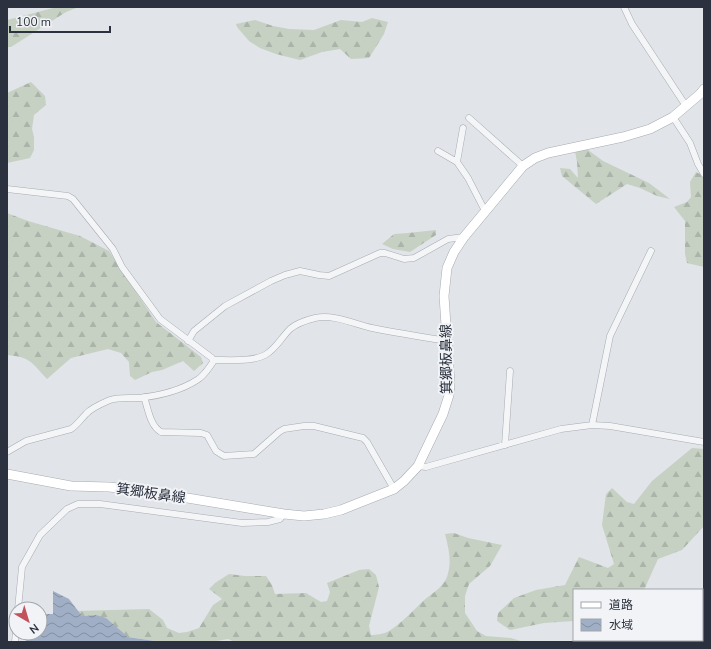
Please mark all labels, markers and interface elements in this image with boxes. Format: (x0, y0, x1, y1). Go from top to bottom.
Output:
scale bar (10, 8, 110, 34)
text: 100 m (16, 14, 51, 30)
street label: 箕郷板鼻線 (436, 324, 457, 394)
street label: 箕郷板鼻線 (115, 479, 187, 508)
legend (573, 589, 703, 641)
text: 道路 (609, 597, 633, 613)
north arrow (8, 601, 48, 641)
text: 水域 (609, 617, 633, 633)
text: N (26, 620, 42, 637)

